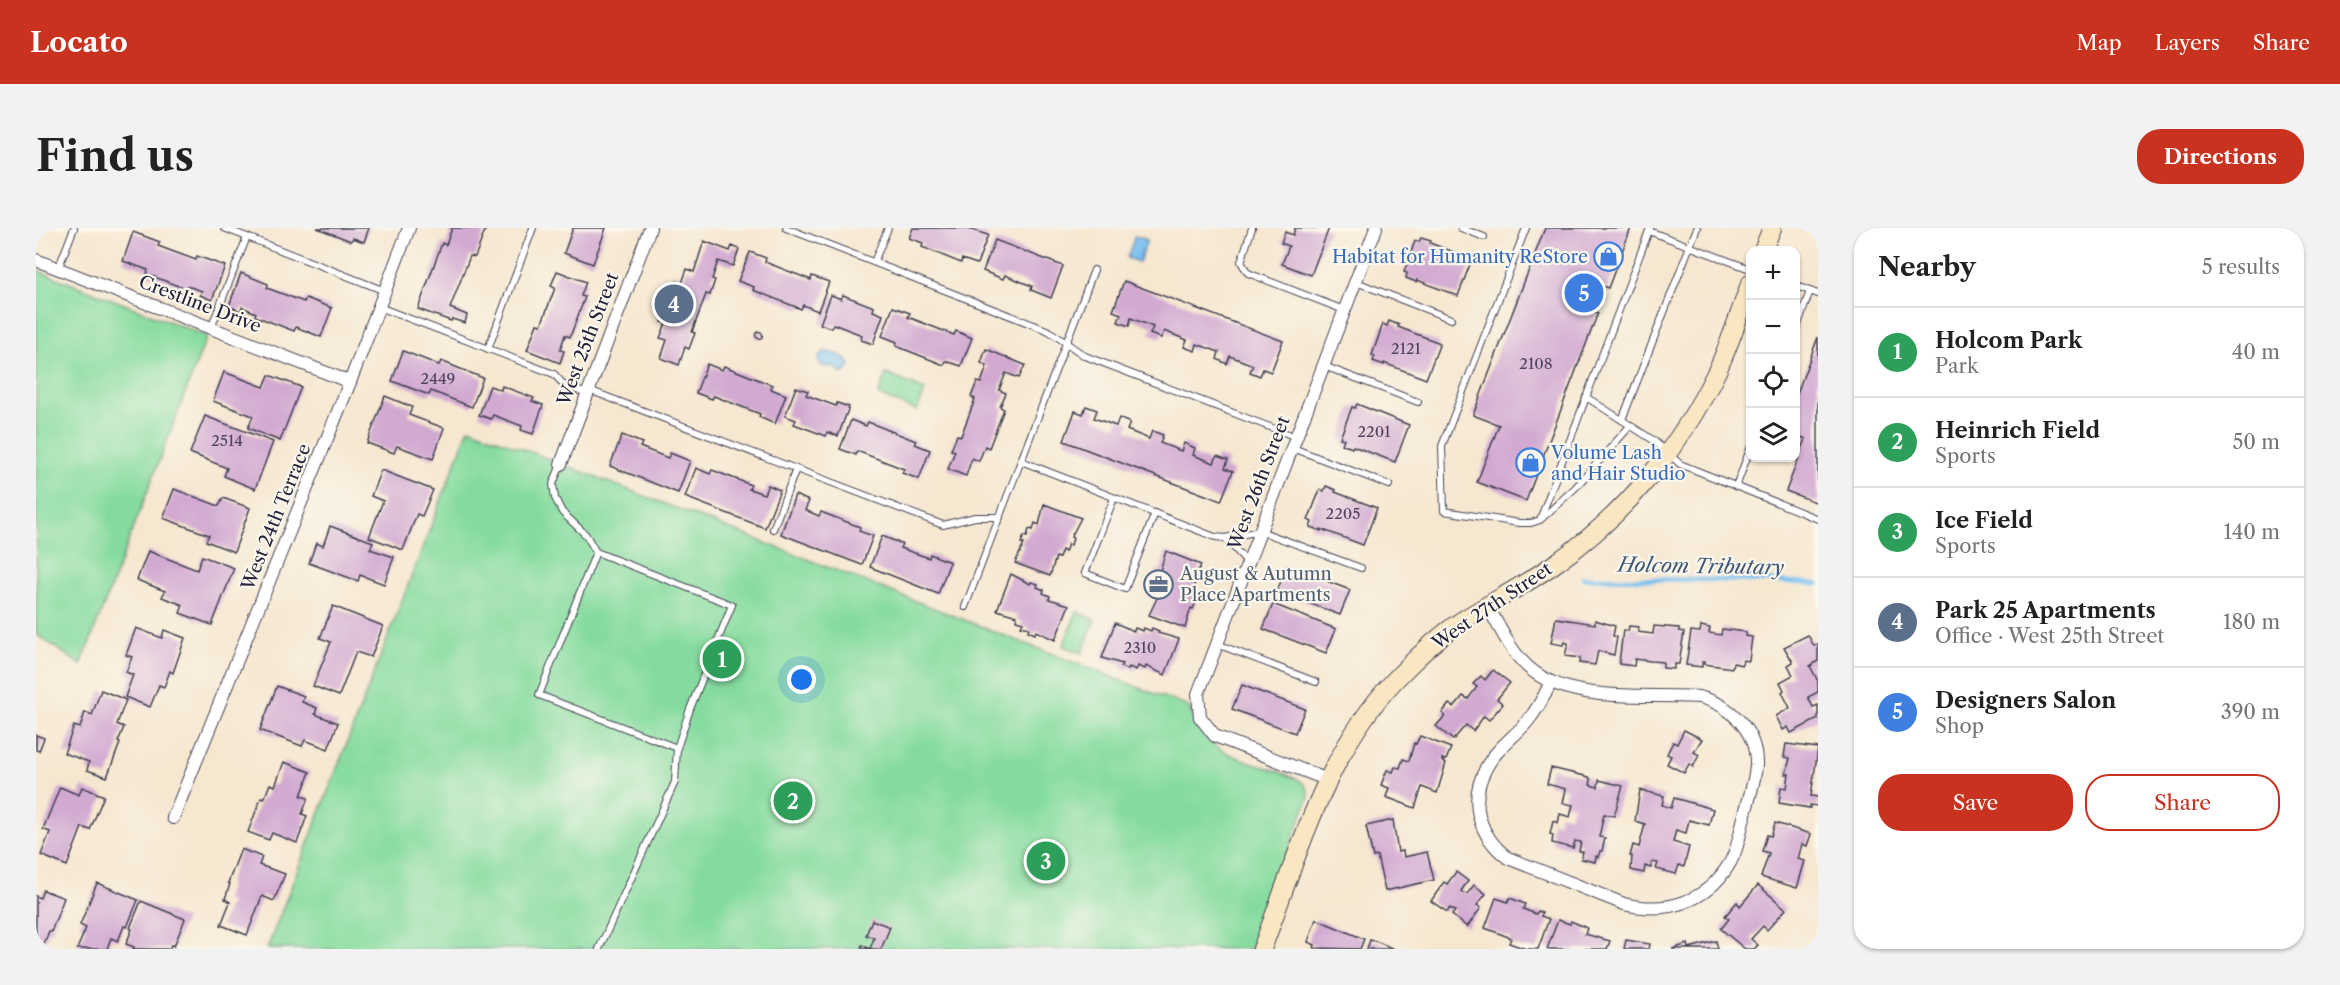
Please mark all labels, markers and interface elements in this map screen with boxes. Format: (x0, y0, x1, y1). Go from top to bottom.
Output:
text: Locato (30, 25, 128, 59)
text: Map (2077, 30, 2122, 55)
text: Layers (2155, 30, 2220, 55)
text: Share (2253, 30, 2310, 55)
button: Directions (2137, 129, 2304, 184)
text: Find us (36, 130, 194, 182)
shop icon: Habitat for Humanity ReStore (1593, 241, 1625, 273)
place label: Habitat for Humanity ReStore (1332, 246, 1588, 268)
map controls (1746, 246, 1800, 462)
button: + (1746, 246, 1800, 300)
text: Nearby (1878, 251, 1976, 283)
text: 5 results (2202, 255, 2280, 279)
street label: West 25th Street (552, 269, 624, 410)
pin: 5 (1564, 270, 1604, 316)
street label: Crestline Drive (136, 271, 264, 337)
pin: 4 (654, 282, 694, 326)
button: − (1746, 300, 1800, 354)
text: Holcom Park (1935, 327, 2082, 354)
house number: 2121 (1391, 339, 1422, 358)
text: 1 (1893, 340, 1902, 364)
text: 40 m (2232, 340, 2280, 364)
house number: 2108 (1519, 354, 1553, 373)
button: locate (1746, 354, 1800, 408)
text: Park (1935, 354, 1978, 378)
house number: 2449 (421, 369, 455, 388)
button: layers (1746, 408, 1800, 462)
street label: West 26th Street (1223, 412, 1295, 554)
text: Heinrich Field (1935, 417, 2100, 444)
house number: 2201 (1357, 422, 1391, 441)
text: 2 (1892, 430, 1903, 454)
text: 50 m (2233, 430, 2280, 454)
house number: 2514 (211, 431, 243, 450)
street label: West 24th Terrace (236, 441, 315, 594)
place label: Volume Lash and Hair Studio (1550, 442, 1686, 485)
text: Sports (1935, 444, 1996, 468)
shop icon: Volume Lash and Hair Studio (1514, 447, 1546, 479)
house number: 2205 (1326, 504, 1360, 523)
text: Ice Field (1935, 507, 2033, 534)
text: 3 (1892, 520, 1903, 544)
text: 140 m (2223, 520, 2280, 544)
text: Sports (1935, 534, 1996, 558)
water label: Holcom Tributary (1616, 553, 1784, 579)
street label: West 27th Street (1427, 557, 1557, 655)
place label: August & Autumn Place Apartments (1179, 563, 1332, 606)
office icon: August & Autumn Place Apartments (1143, 568, 1175, 600)
text: Park 25 Apartments (1935, 597, 2156, 624)
text: 4 (1892, 610, 1903, 634)
text: 180 m (2223, 610, 2280, 634)
text: Office · West 25th Street (1935, 624, 2164, 648)
pin: 1 (702, 636, 742, 682)
house number: 2310 (1124, 638, 1156, 657)
your location (787, 665, 816, 694)
text: Designers Salon (1935, 687, 2116, 714)
text: 5 (1892, 700, 1903, 724)
text: 390 m (2221, 700, 2280, 724)
text: Shop (1935, 714, 1984, 738)
button: Save (1878, 774, 2073, 831)
button: Share (2085, 774, 2280, 831)
pin: 2 (774, 778, 813, 824)
pin: 3 (1026, 838, 1066, 884)

